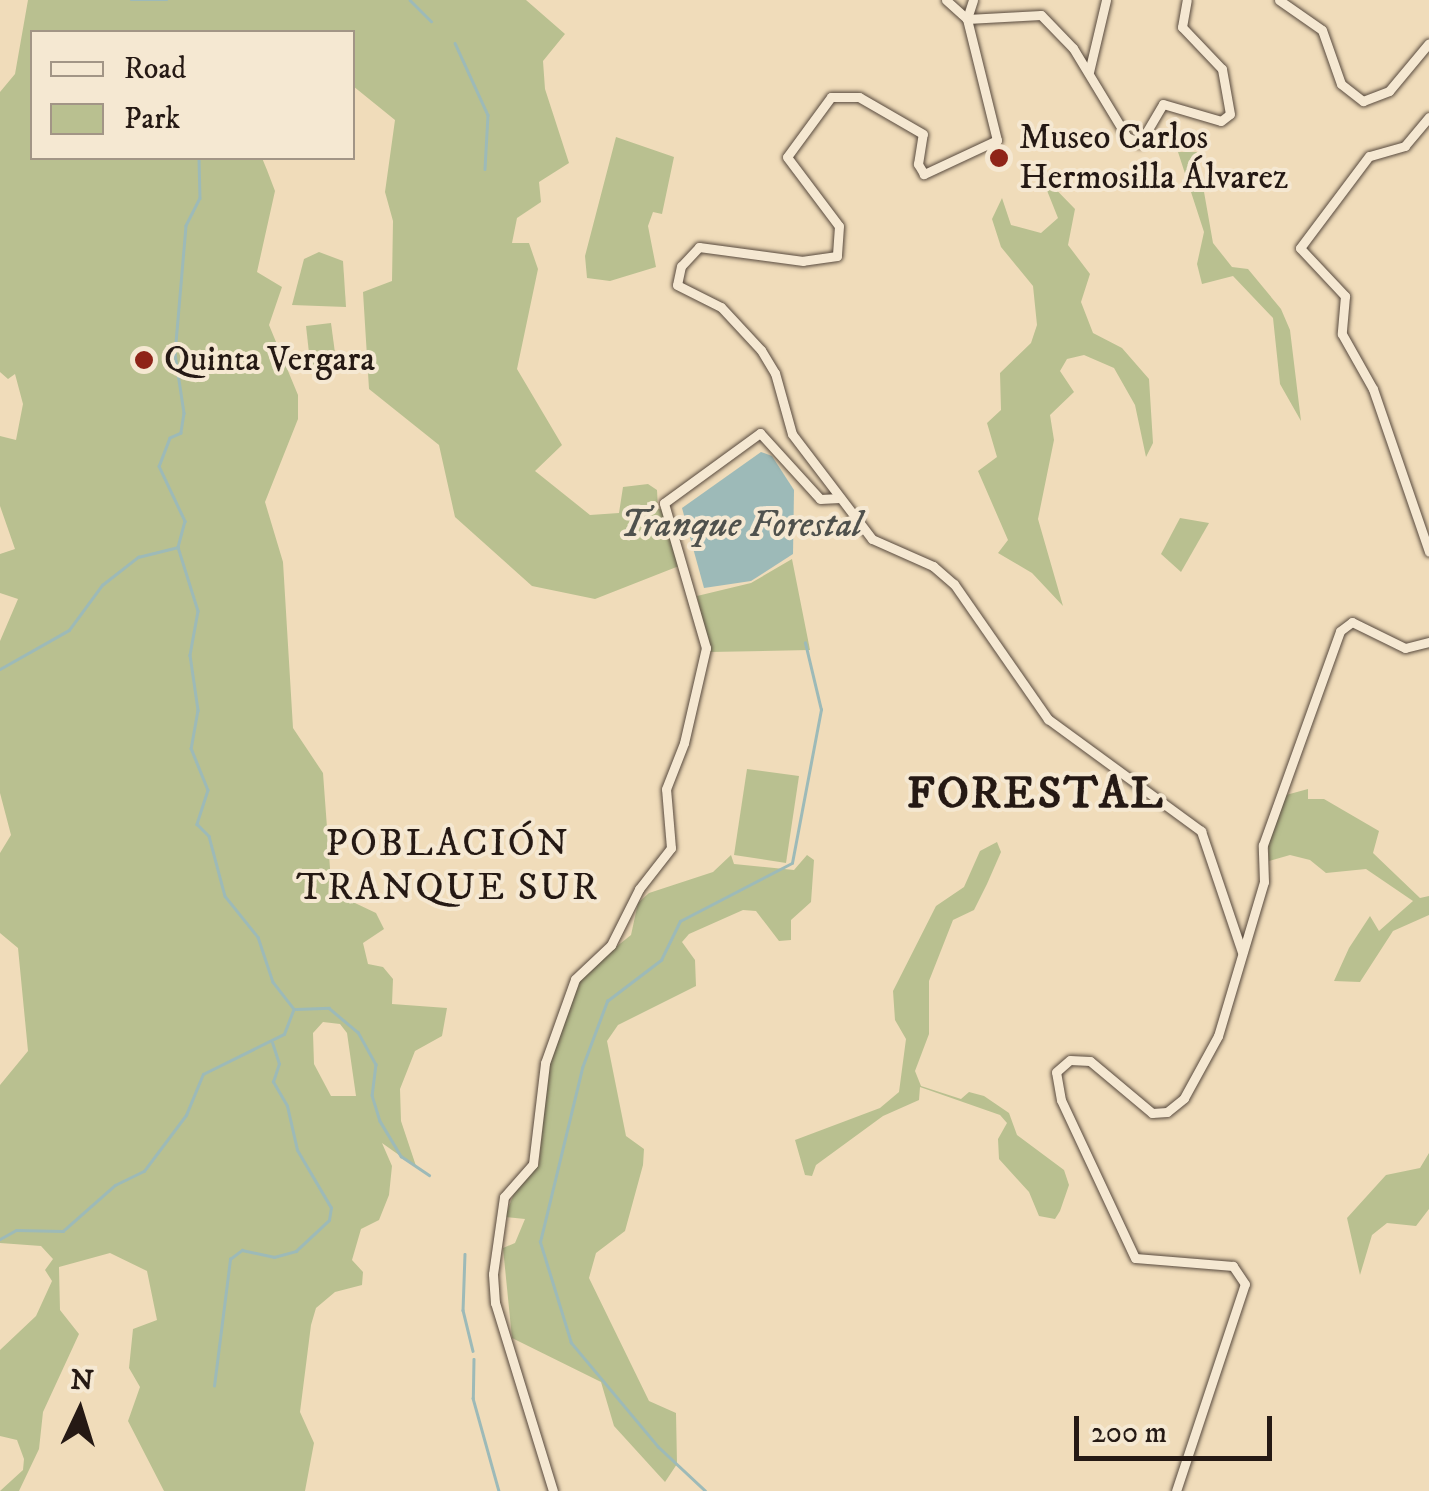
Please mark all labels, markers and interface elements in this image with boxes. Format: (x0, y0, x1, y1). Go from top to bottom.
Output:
legend (30, 30, 355, 160)
text: Road (124, 51, 186, 88)
text: Park (124, 101, 180, 138)
place label: Museo Carlos Hermosilla Álvarez (1019, 117, 1288, 199)
marker: Museo Carlos Hermosilla Álvarez (988, 147, 1010, 169)
place label: Quinta Vergara (164, 339, 375, 381)
marker: Quinta Vergara (133, 349, 155, 371)
water label: Tranque Forestal (620, 503, 862, 549)
district label: FORESTAL (907, 768, 1165, 822)
district label: POBLACIÓN TRANQUE SUR (296, 822, 600, 912)
north arrow (30, 1361, 130, 1461)
text: N (69, 1362, 95, 1399)
scale bar (1079, 1396, 1276, 1458)
text: 200 m (1091, 1415, 1167, 1452)

